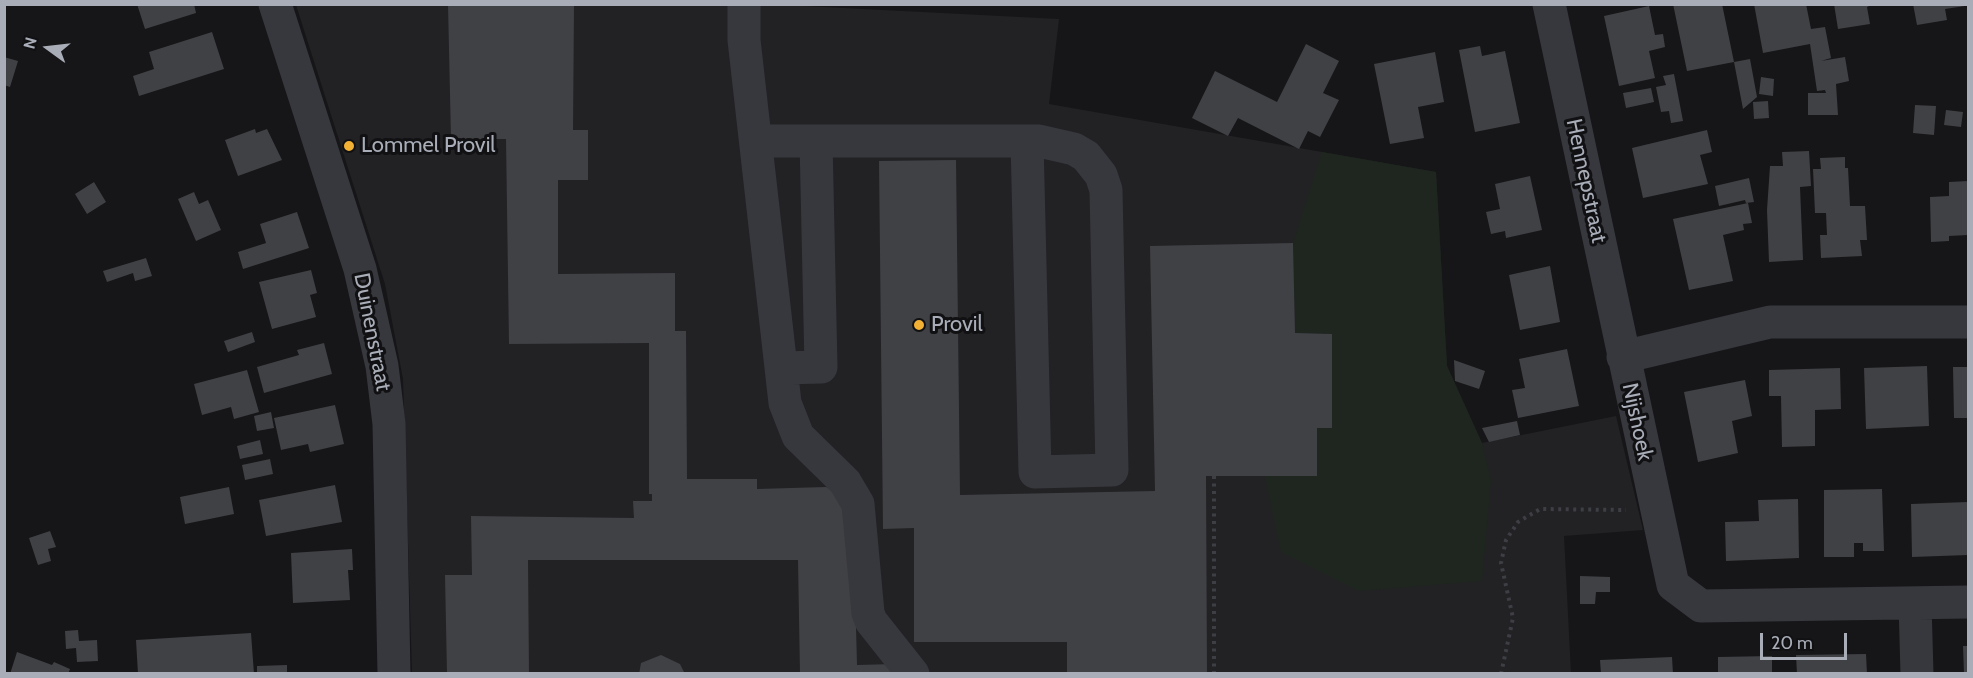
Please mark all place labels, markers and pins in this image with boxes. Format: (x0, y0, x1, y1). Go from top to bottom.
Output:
place label: Lommel Provil (361, 133, 496, 159)
marker: Lommel Provil (342, 139, 356, 153)
place label: Provil (931, 312, 983, 338)
marker: Provil (912, 318, 926, 332)

